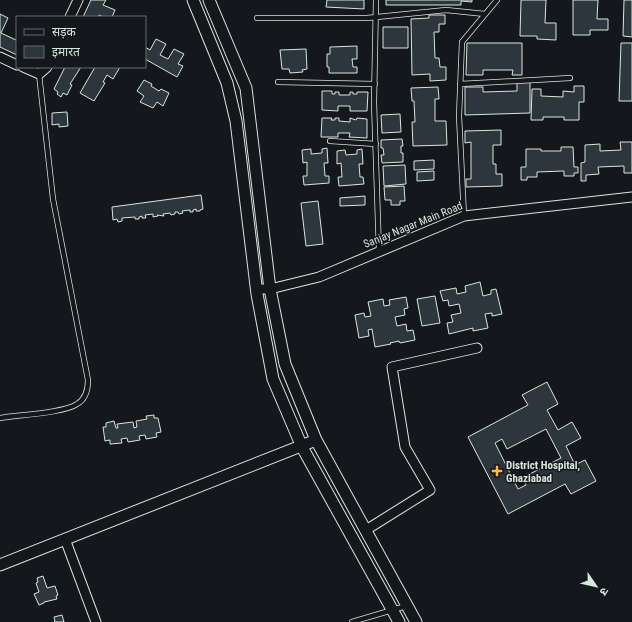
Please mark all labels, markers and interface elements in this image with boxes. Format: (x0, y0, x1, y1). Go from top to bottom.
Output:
legend (16, 16, 146, 68)
text: सड़क (52, 25, 77, 39)
text: इमारत (52, 45, 81, 59)
street label: Sanjay Nagar Main Road (362, 199, 464, 251)
place label: District Hospital, Ghaziabad (506, 459, 581, 485)
marker: District Hospital, Ghaziabad (491, 465, 503, 477)
north arrow (576, 566, 616, 606)
text: उ (596, 585, 611, 598)

